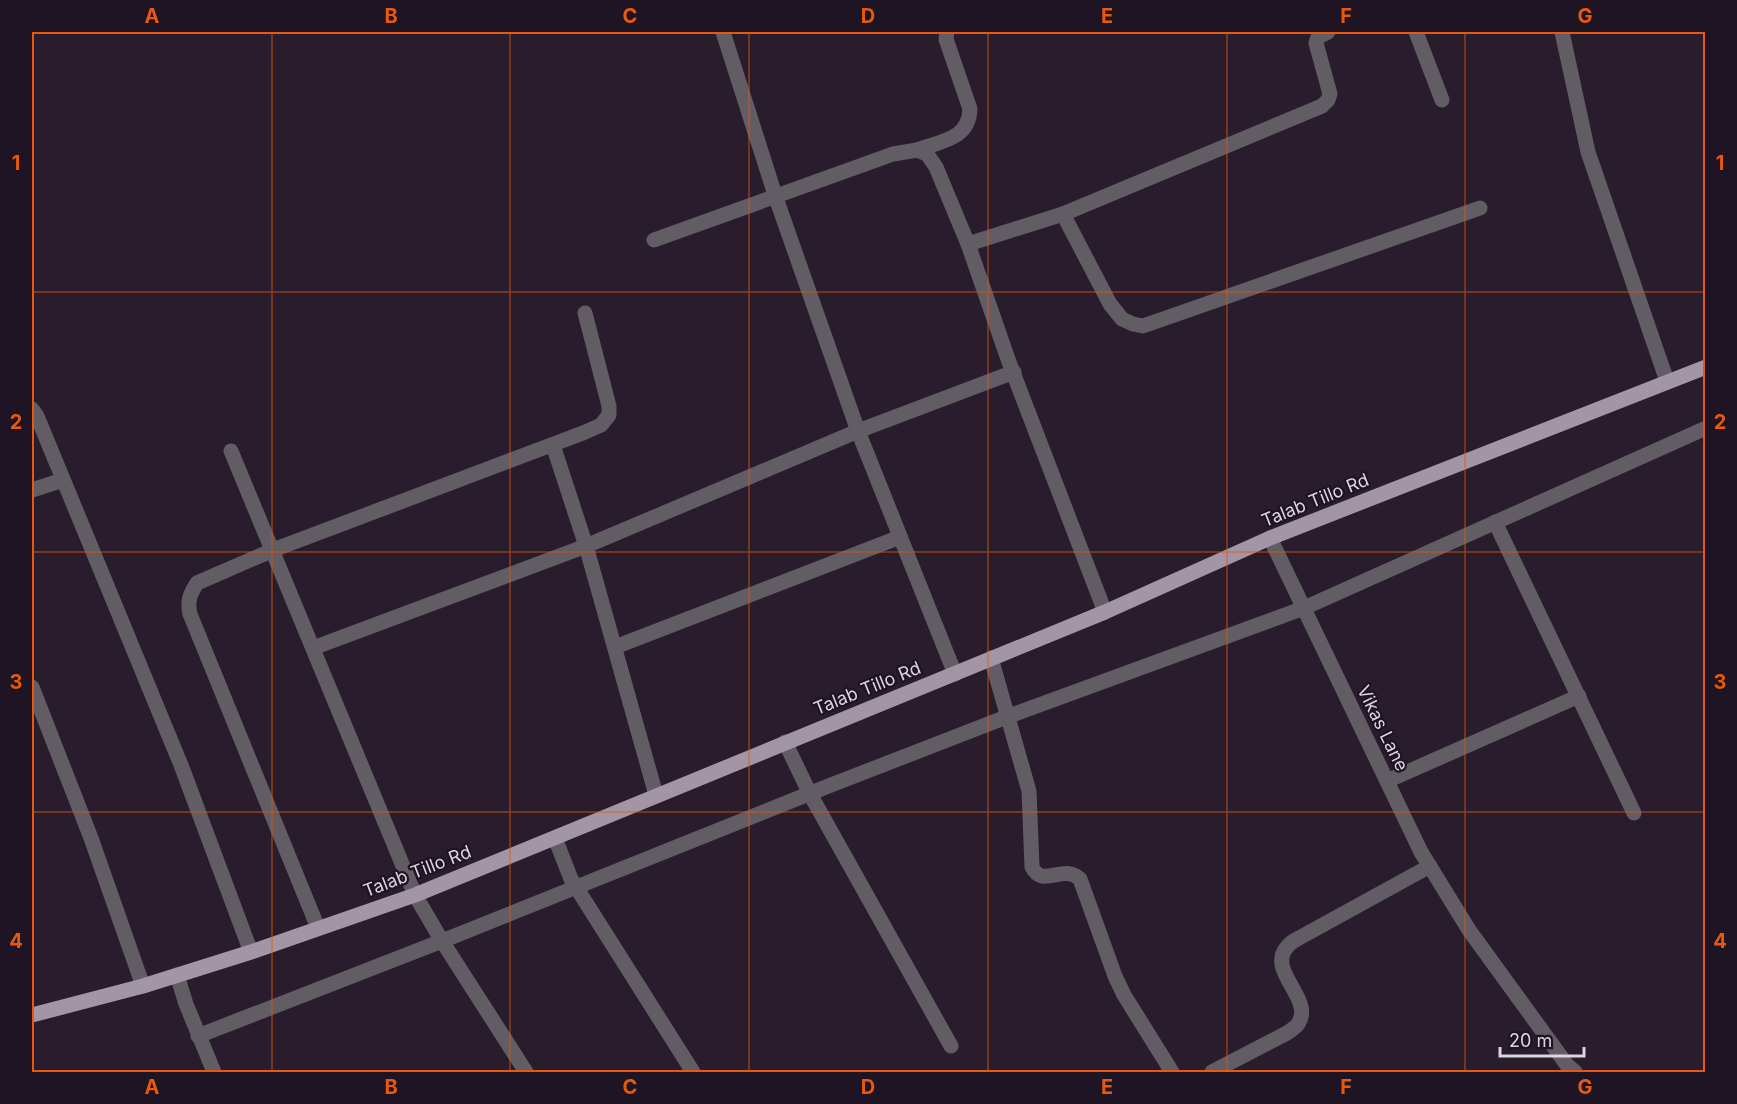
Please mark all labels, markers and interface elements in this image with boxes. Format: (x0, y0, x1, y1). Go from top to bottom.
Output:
text: A (145, 4, 160, 28)
text: B (384, 4, 398, 28)
text: C (623, 4, 637, 28)
text: D (861, 4, 875, 28)
text: E (1101, 4, 1113, 28)
text: F (1340, 4, 1352, 28)
text: G (1577, 4, 1593, 28)
text: 1 (12, 151, 20, 175)
text: 1 (1716, 151, 1724, 175)
text: 2 (10, 410, 22, 434)
text: 2 (1714, 410, 1726, 434)
street label: Talab Tillo Rd (1258, 469, 1372, 531)
street label: Talab Tillo Rd (810, 657, 924, 719)
text: 3 (10, 670, 22, 694)
text: 3 (1714, 670, 1726, 694)
street label: Vikas Lane (1353, 682, 1413, 774)
street label: Talab Tillo Rd (360, 841, 474, 901)
text: 4 (9, 929, 23, 953)
text: 4 (1713, 929, 1727, 953)
scale bar (1500, 1020, 1584, 1058)
text: 20 m (1509, 1030, 1552, 1051)
text: A (145, 1075, 160, 1099)
text: B (384, 1075, 398, 1099)
text: C (623, 1075, 637, 1099)
text: D (861, 1075, 875, 1099)
text: E (1101, 1075, 1113, 1099)
text: F (1340, 1075, 1352, 1099)
text: G (1577, 1075, 1593, 1099)

